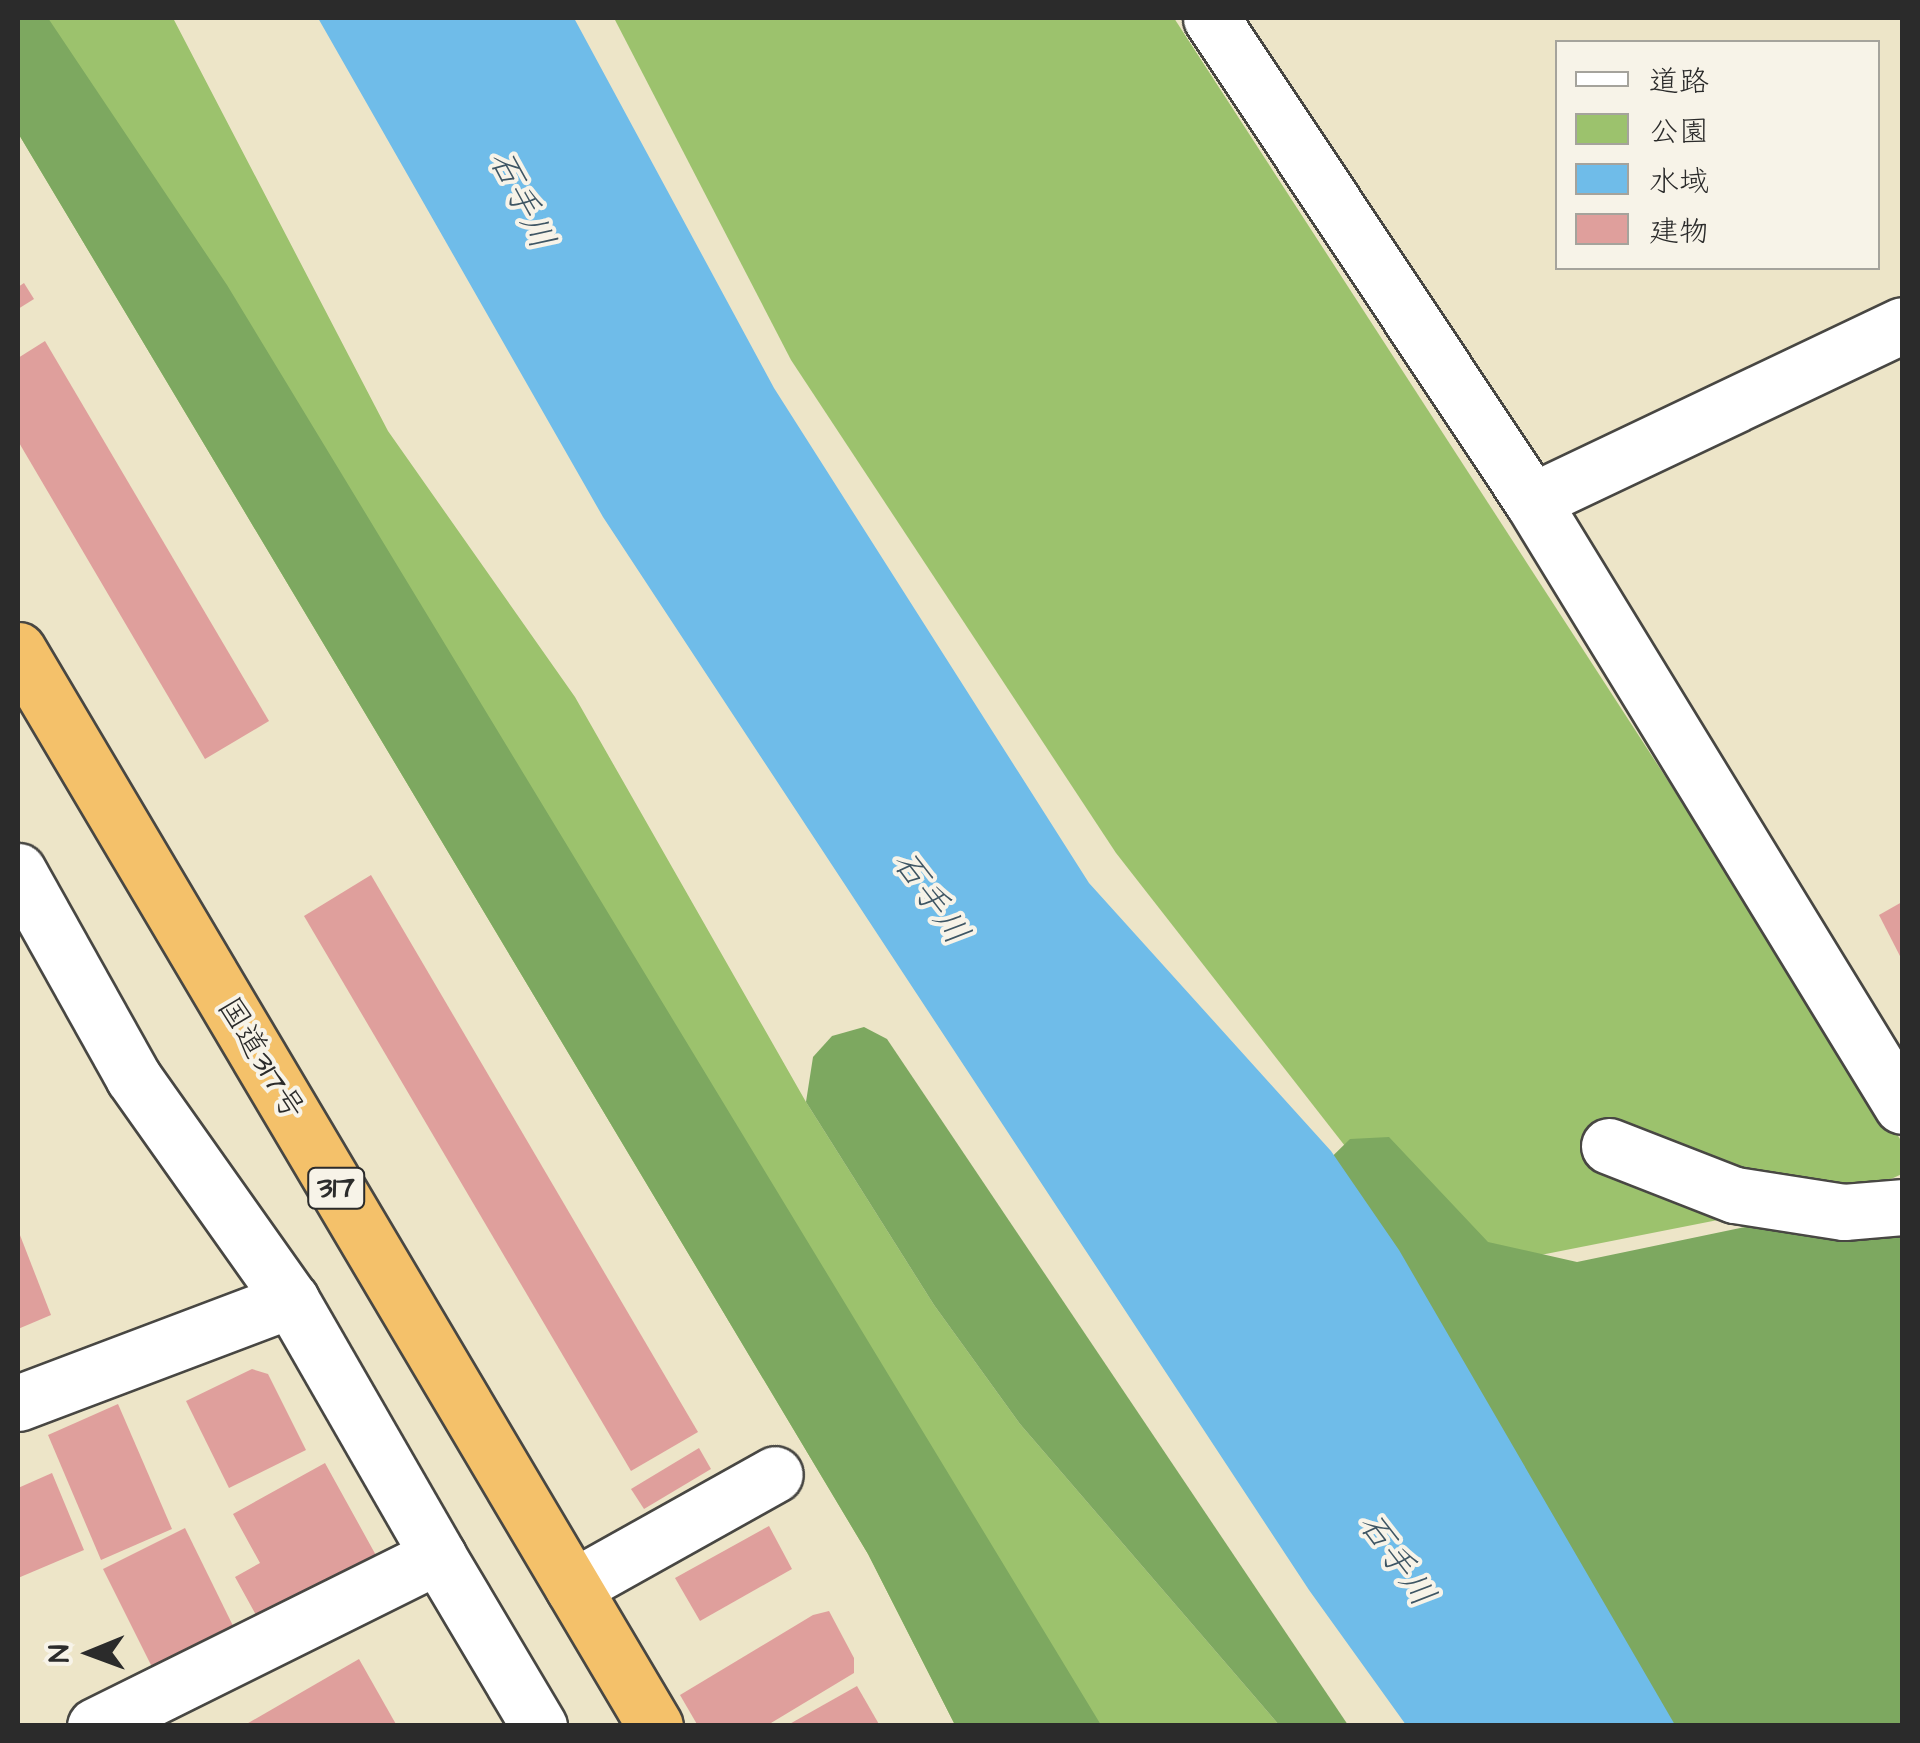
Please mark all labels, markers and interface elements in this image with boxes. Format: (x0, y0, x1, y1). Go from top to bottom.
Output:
legend (1555, 40, 1880, 270)
text: 道路 (1649, 61, 1709, 103)
text: 公園 (1649, 111, 1709, 153)
water label: 石手川 (479, 144, 563, 256)
text: 水域 (1649, 161, 1709, 203)
text: 建物 (1649, 211, 1709, 253)
water label: 石手川 (883, 843, 977, 953)
street label: 国道317号 (209, 991, 311, 1127)
road number: 317 (306, 1163, 366, 1213)
water label: 石手川 (1349, 1505, 1443, 1615)
north arrow (40, 1603, 140, 1703)
text: N (40, 1644, 79, 1663)

